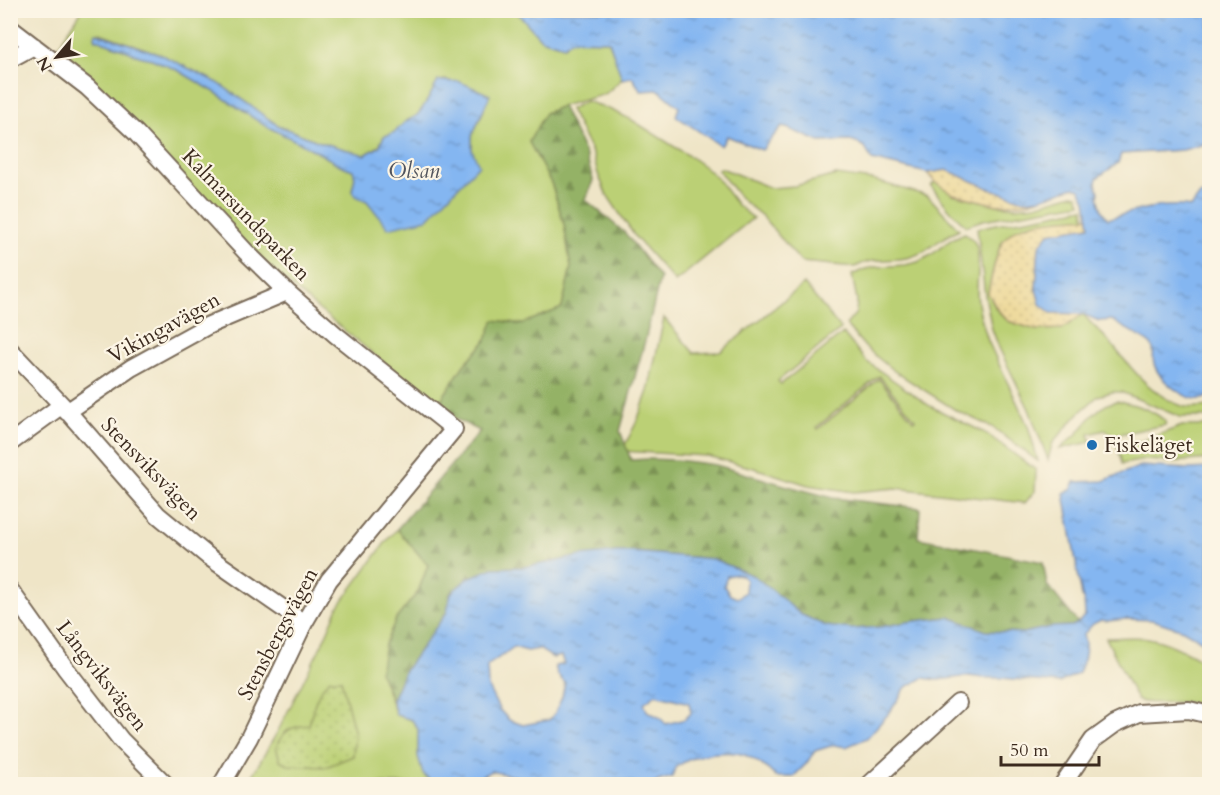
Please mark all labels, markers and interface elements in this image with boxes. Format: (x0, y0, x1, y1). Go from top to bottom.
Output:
north arrow (27, 27, 87, 87)
text: N (32, 52, 58, 75)
street label: Kalmarsundsparken (175, 142, 317, 288)
water label: Olsan (388, 156, 440, 186)
street label: Vikingavägen (103, 285, 225, 371)
street label: Stensviksvägen (94, 411, 208, 527)
place label: Fiskeläget (1104, 431, 1193, 460)
marker: Fiskeläget (1085, 438, 1099, 452)
street label: Stensbergsvägen (231, 563, 325, 705)
street label: Långviksvägen (50, 615, 155, 738)
scale bar (1001, 729, 1098, 767)
text: 50 m (1010, 738, 1049, 763)

